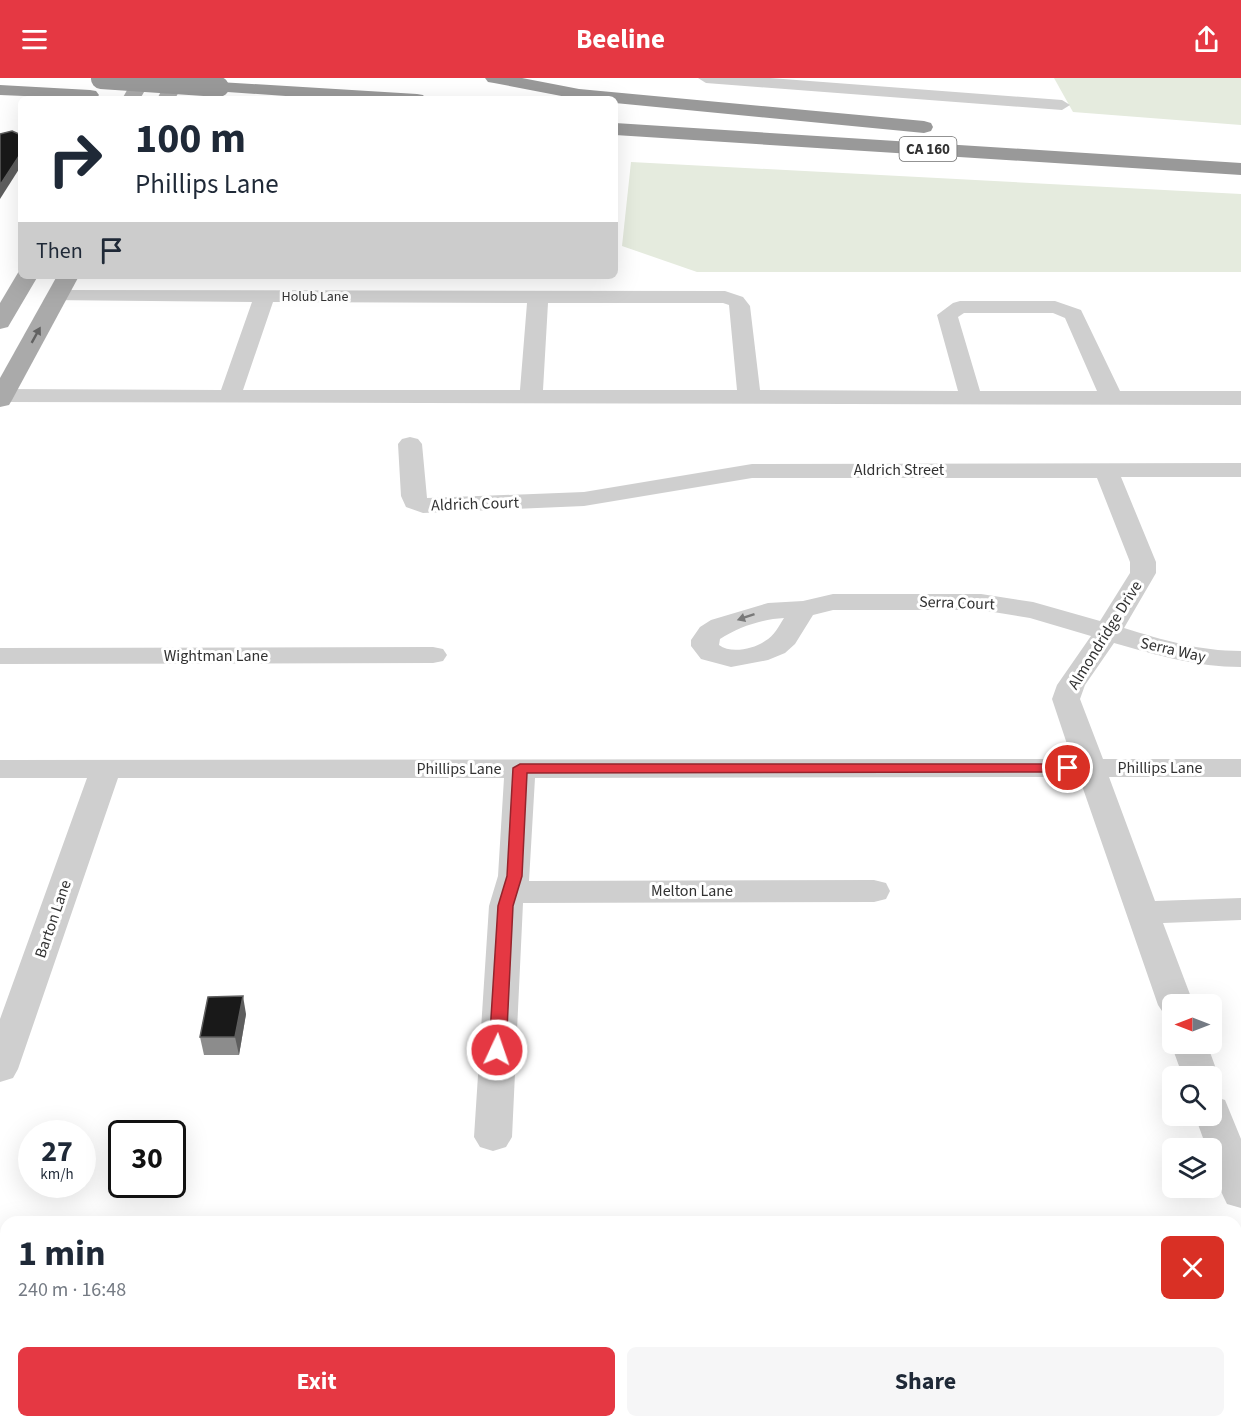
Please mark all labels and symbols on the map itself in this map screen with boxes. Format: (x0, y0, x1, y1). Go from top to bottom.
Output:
road number: CA 160 (900, 137, 956, 161)
street label: Holub Lane (282, 287, 349, 307)
one-way arrow (31, 326, 41, 343)
street label: Aldrich Street (854, 459, 945, 481)
street label: Aldrich Court (431, 491, 520, 517)
street label: Almondridge Drive (1063, 576, 1147, 694)
street label: Serra Court (919, 591, 996, 615)
one-way arrow (737, 612, 755, 622)
street label: Serra Way (1138, 632, 1208, 668)
street label: Wightman Lane (164, 645, 268, 667)
pin (1042, 742, 1093, 793)
street label: Phillips Lane (1117, 757, 1203, 779)
street label: Phillips Lane (416, 758, 502, 780)
street label: Barton Lane (29, 877, 77, 961)
street label: Melton Lane (651, 880, 733, 902)
north arrow (1162, 994, 1222, 1054)
position arrow (465, 1018, 529, 1082)
speed limit sign: 30 (108, 1120, 186, 1198)

